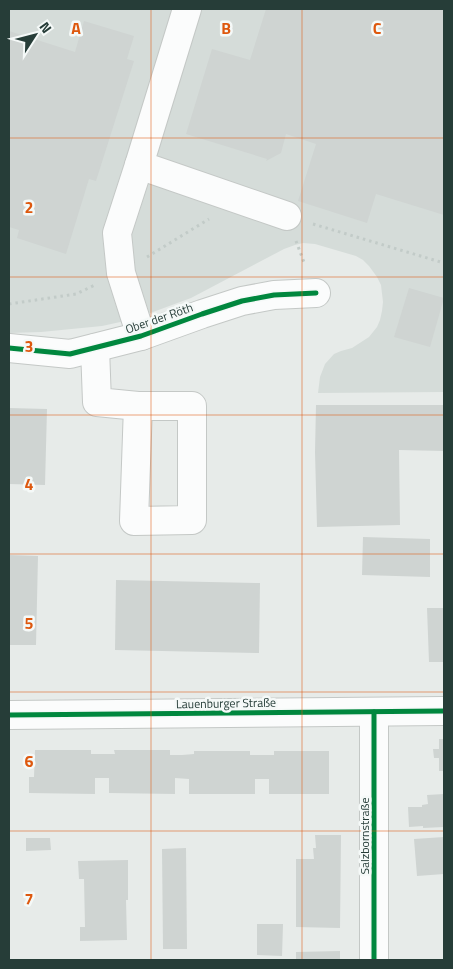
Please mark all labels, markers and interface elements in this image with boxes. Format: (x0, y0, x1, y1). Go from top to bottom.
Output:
north arrow (10, 10, 60, 60)
text: A (71, 16, 81, 40)
text: B (221, 16, 231, 40)
text: C (373, 16, 382, 40)
text: N (35, 17, 57, 37)
text: 2 (25, 195, 33, 219)
street label: Ober der Röth (123, 298, 195, 338)
text: 3 (25, 334, 33, 358)
text: 4 (25, 472, 34, 496)
text: 5 (25, 611, 34, 635)
street label: Lauenburger Straße (176, 693, 276, 713)
text: 6 (25, 749, 34, 773)
street label: Salzbornstraße (355, 798, 374, 874)
text: 7 (25, 887, 33, 911)

